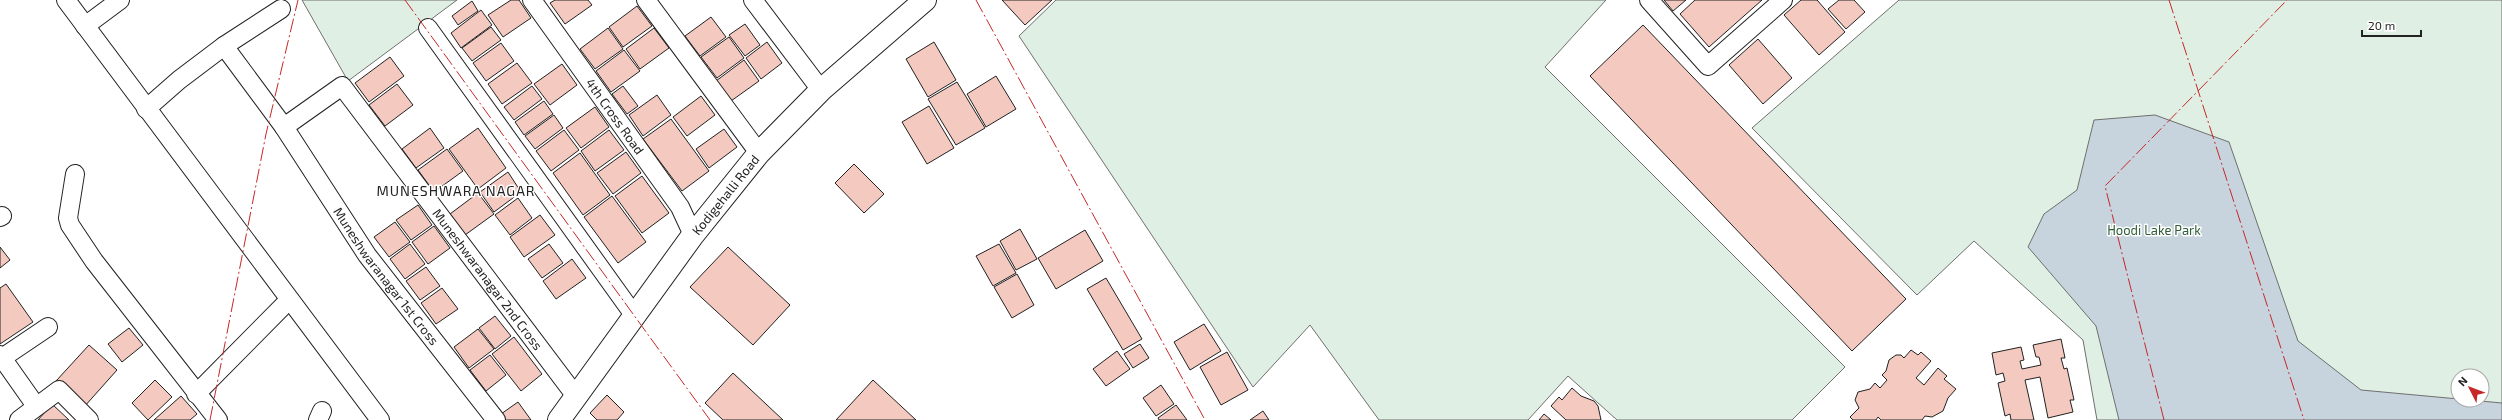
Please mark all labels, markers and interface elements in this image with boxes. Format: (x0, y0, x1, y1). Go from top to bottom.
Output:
scale bar (2362, 12, 2421, 38)
text: 20 m (2368, 18, 2395, 32)
street label: 4th Cross Road (583, 75, 648, 157)
street label: Kodigehalli Road (688, 152, 762, 238)
district label: MUNESHWARA NAGAR (376, 182, 536, 199)
street label: Muneshwaranagar 1st Cross (330, 204, 442, 348)
street label: Muneshwaranagar 2nd Cross (429, 205, 546, 353)
park label: Hoodi Lake Park (2107, 222, 2201, 238)
north arrow (2450, 368, 2490, 408)
text: N (2455, 374, 2470, 388)

